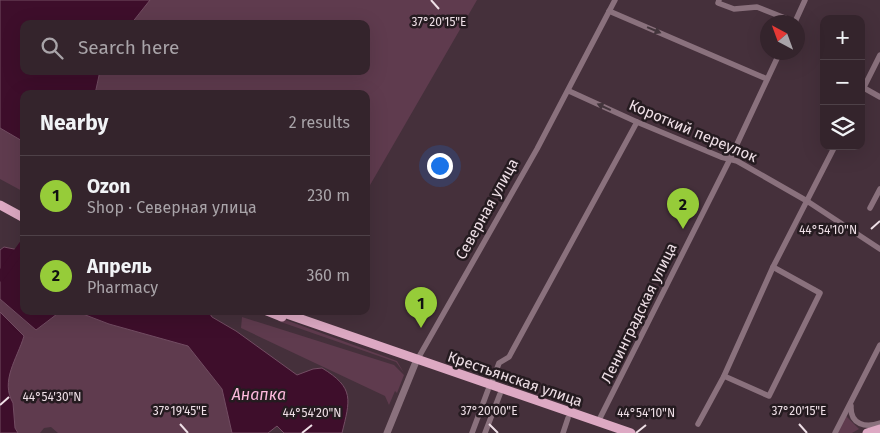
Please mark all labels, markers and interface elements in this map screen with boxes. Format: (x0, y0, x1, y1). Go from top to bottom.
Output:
text: 37°20'15"E (412, 15, 466, 29)
north arrow (760, 15, 805, 60)
map controls (820, 15, 865, 150)
button: + (820, 15, 865, 60)
search box (20, 20, 370, 75)
one-way arrow (647, 27, 661, 35)
icon: search (38, 34, 66, 62)
text: Search here (78, 36, 179, 59)
button: − (820, 60, 865, 105)
street label: Короткий переулок (626, 96, 760, 166)
one-way arrow (597, 102, 611, 110)
button: layers (820, 105, 865, 150)
text: Nearby (40, 110, 108, 136)
text: 2 results (289, 113, 350, 132)
your location (427, 153, 453, 179)
street label: Северная улица (452, 155, 522, 263)
text: Ozon (87, 175, 131, 198)
text: 1 (52, 186, 60, 205)
text: 230 m (307, 186, 350, 205)
pin: 2 (667, 188, 699, 229)
text: Shop · Северная улица (87, 198, 257, 217)
text: 44°54'10"N (799, 223, 857, 237)
street label: Ленинградская улица (597, 240, 681, 386)
text: Апрель (87, 255, 152, 278)
text: 2 (52, 266, 60, 285)
text: 360 m (307, 266, 350, 285)
text: Pharmacy (87, 278, 158, 297)
pin: 1 (405, 287, 437, 328)
street label: Крестьянская улица (445, 347, 585, 411)
water label: Анапка (231, 385, 286, 404)
text: 44°54'30"N (22, 390, 82, 404)
text: 37°19'45"E (153, 404, 207, 418)
text: 37°20'00"E (460, 404, 518, 418)
text: 37°20'15"E (772, 404, 826, 418)
text: 44°54'20"N (283, 406, 341, 420)
text: 44°54'10"N (617, 406, 675, 420)

